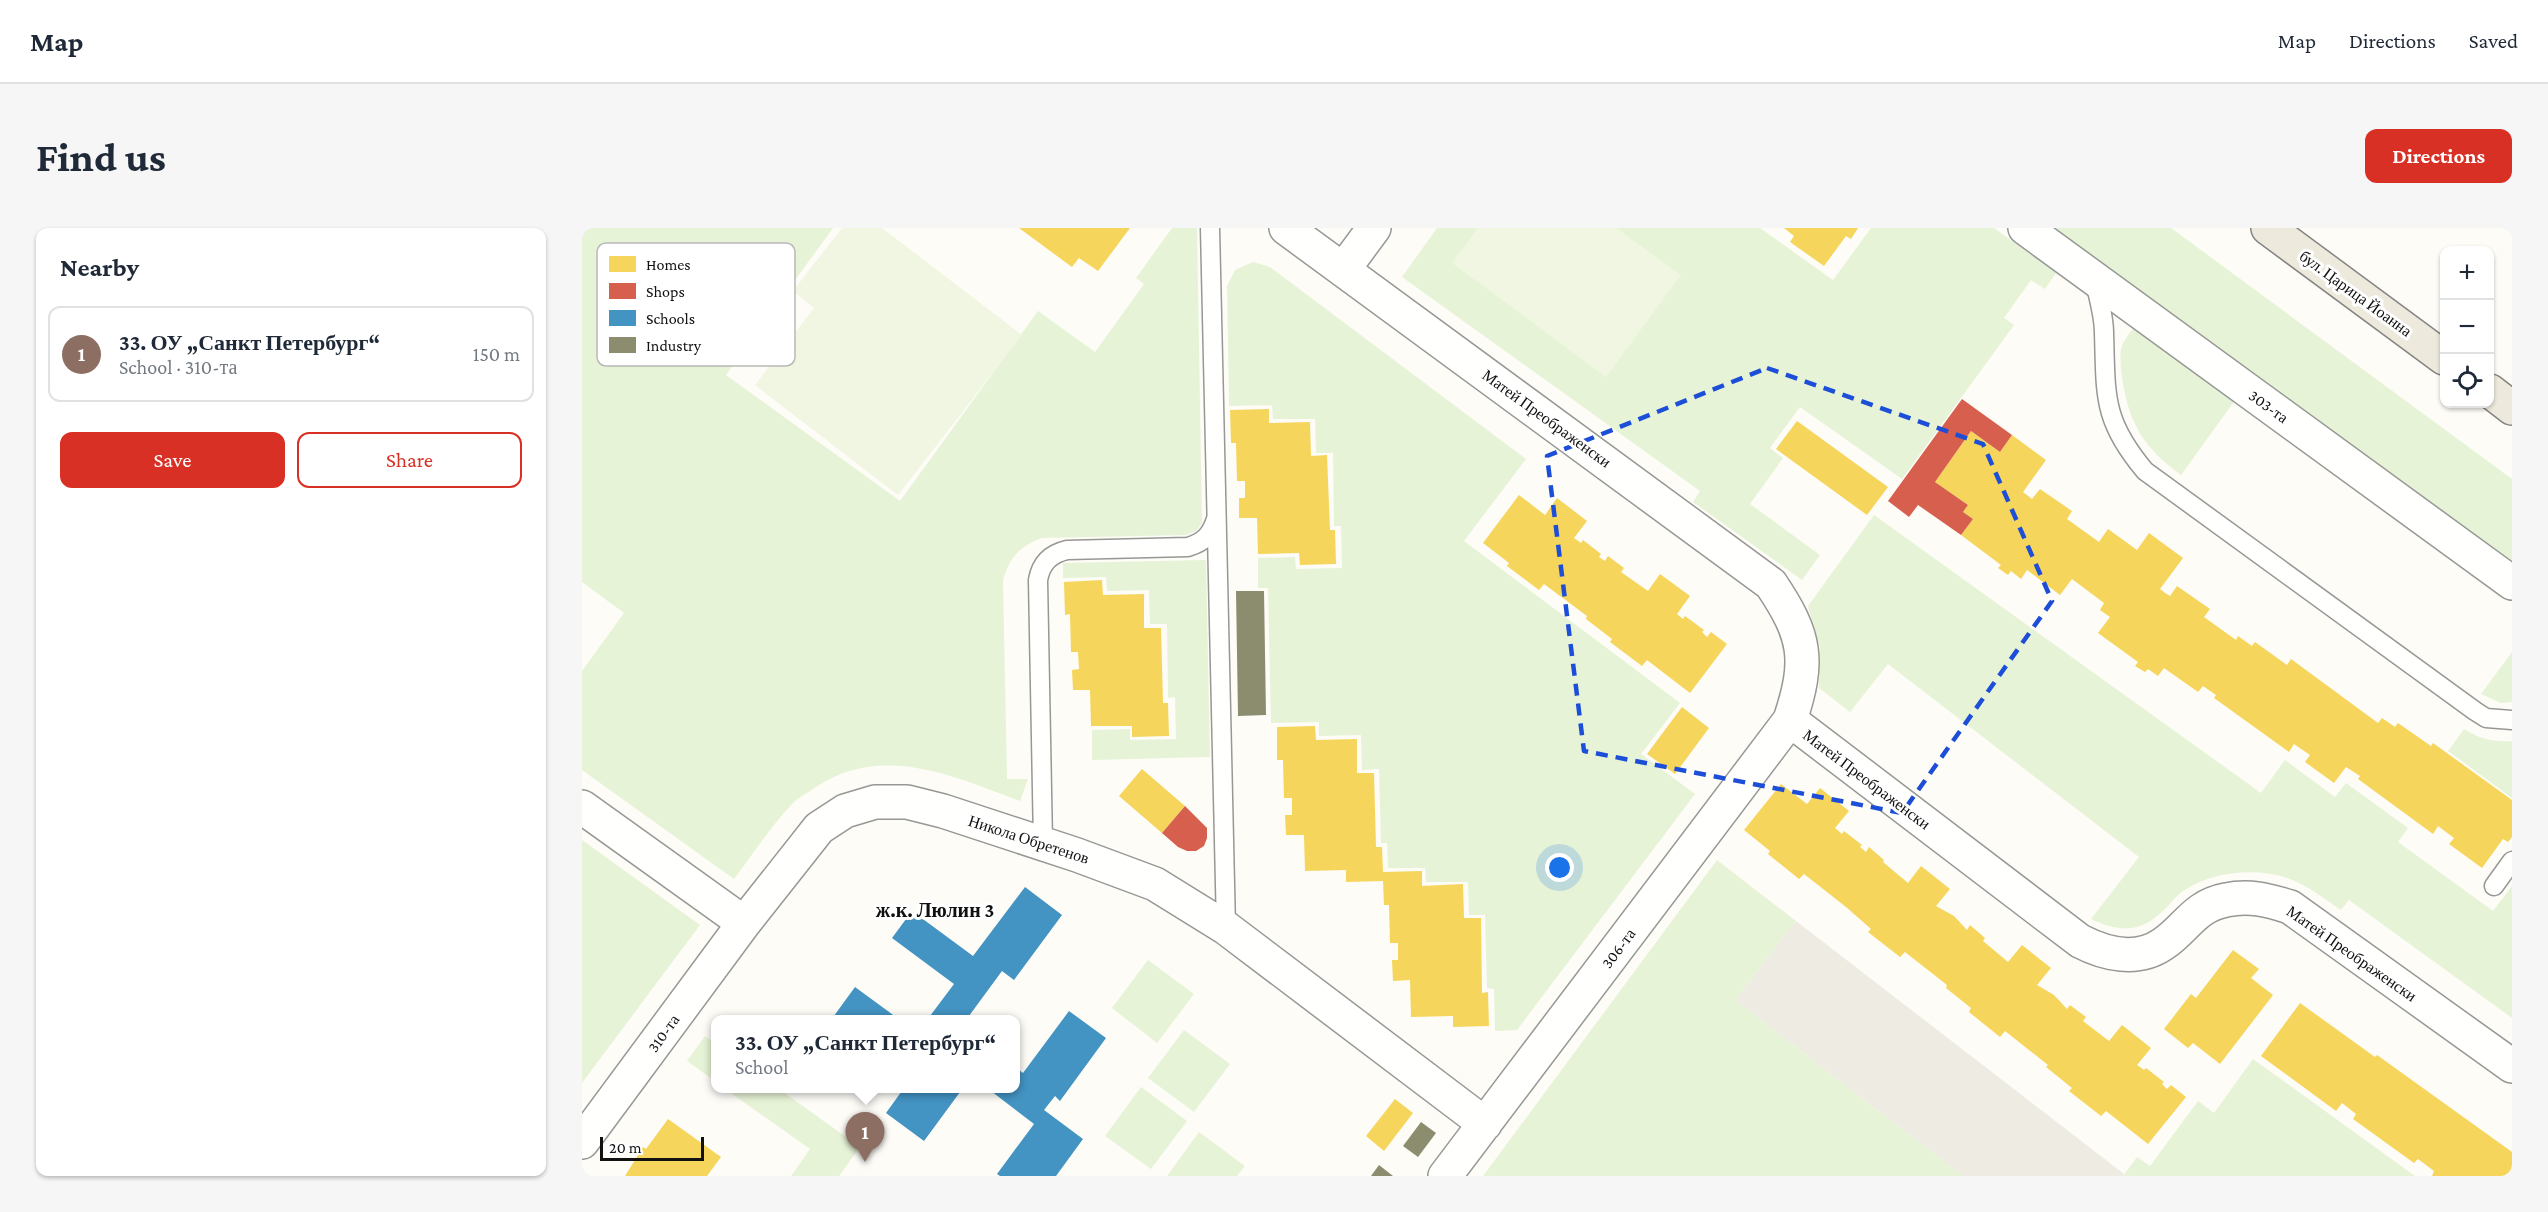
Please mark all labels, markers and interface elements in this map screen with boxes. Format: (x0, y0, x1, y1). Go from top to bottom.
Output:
text: Map (30, 26, 83, 57)
text: Map (2278, 29, 2316, 53)
text: Directions (2349, 29, 2436, 53)
text: Saved (2469, 29, 2518, 53)
button: Directions (2365, 129, 2512, 183)
text: Find us (36, 133, 166, 180)
legend (597, 243, 795, 366)
street label: бул. Царица Йоанна (2296, 246, 2416, 341)
map controls (2440, 246, 2494, 408)
button: + (2440, 246, 2494, 300)
text: Nearby (60, 253, 139, 282)
text: Homes (646, 256, 691, 273)
text: Shops (646, 283, 685, 301)
button: − (2440, 300, 2494, 354)
text: Schools (646, 310, 695, 327)
text: 33. ОУ „Санкт Петербург“ (119, 330, 380, 355)
text: Industry (646, 337, 702, 355)
text: 1 (78, 343, 85, 365)
text: 150 m (473, 343, 520, 365)
button: locate (2440, 354, 2494, 408)
text: School · 310-та (119, 356, 237, 378)
street label: Матей Преображенски (1479, 366, 1615, 472)
street label: 303-та (2246, 387, 2292, 426)
button: Save (60, 432, 285, 488)
button: Share (297, 432, 522, 488)
street label: Матей Преображенски (1799, 726, 1934, 834)
street label: Никола Обретенов (966, 812, 1092, 868)
your location (1545, 853, 1574, 882)
district label: ж.к. Люлин 3 (876, 899, 994, 921)
street label: Матей Преображенски (2283, 902, 2420, 1006)
street label: 306-та (1598, 925, 1639, 971)
street label: 310-та (644, 1011, 683, 1055)
popup (711, 1015, 1020, 1093)
text: 33. ОУ „Санкт Петербург“ (735, 1030, 996, 1055)
text: School (735, 1056, 788, 1078)
pin: 1 (846, 1112, 884, 1162)
scale bar (600, 1134, 704, 1162)
text: 20 m (609, 1139, 642, 1156)

